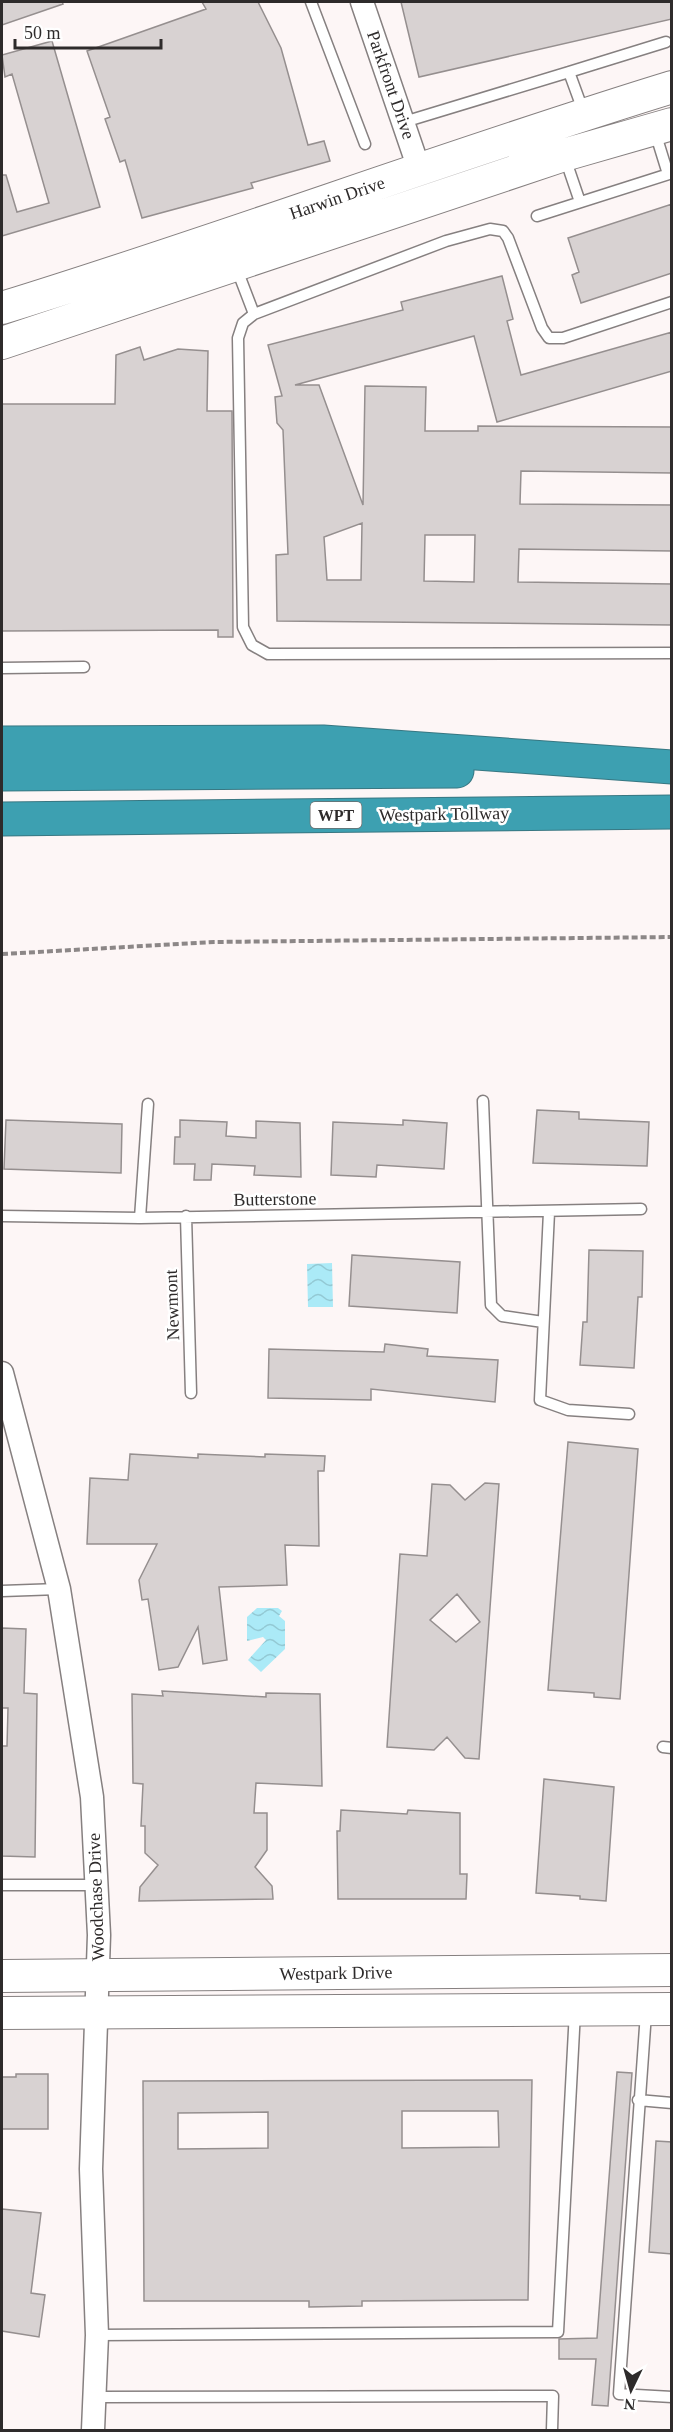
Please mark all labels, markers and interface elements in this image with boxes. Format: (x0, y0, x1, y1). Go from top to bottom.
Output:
scale bar (15, 12, 160, 50)
text: 50 m (24, 23, 61, 43)
street label: Parkfront Drive (363, 28, 419, 142)
street label: Harwin Drive (287, 172, 387, 224)
road number: WPT (310, 802, 362, 828)
street label: Westpark Tollway (379, 803, 509, 825)
street label: Butterstone (233, 1188, 317, 1210)
street label: Newmont (161, 1269, 183, 1341)
street label: Woodchase Drive (84, 1833, 108, 1961)
street label: Westpark Drive (279, 1962, 393, 1984)
north arrow (601, 2360, 661, 2420)
text: N (623, 2395, 636, 2413)

